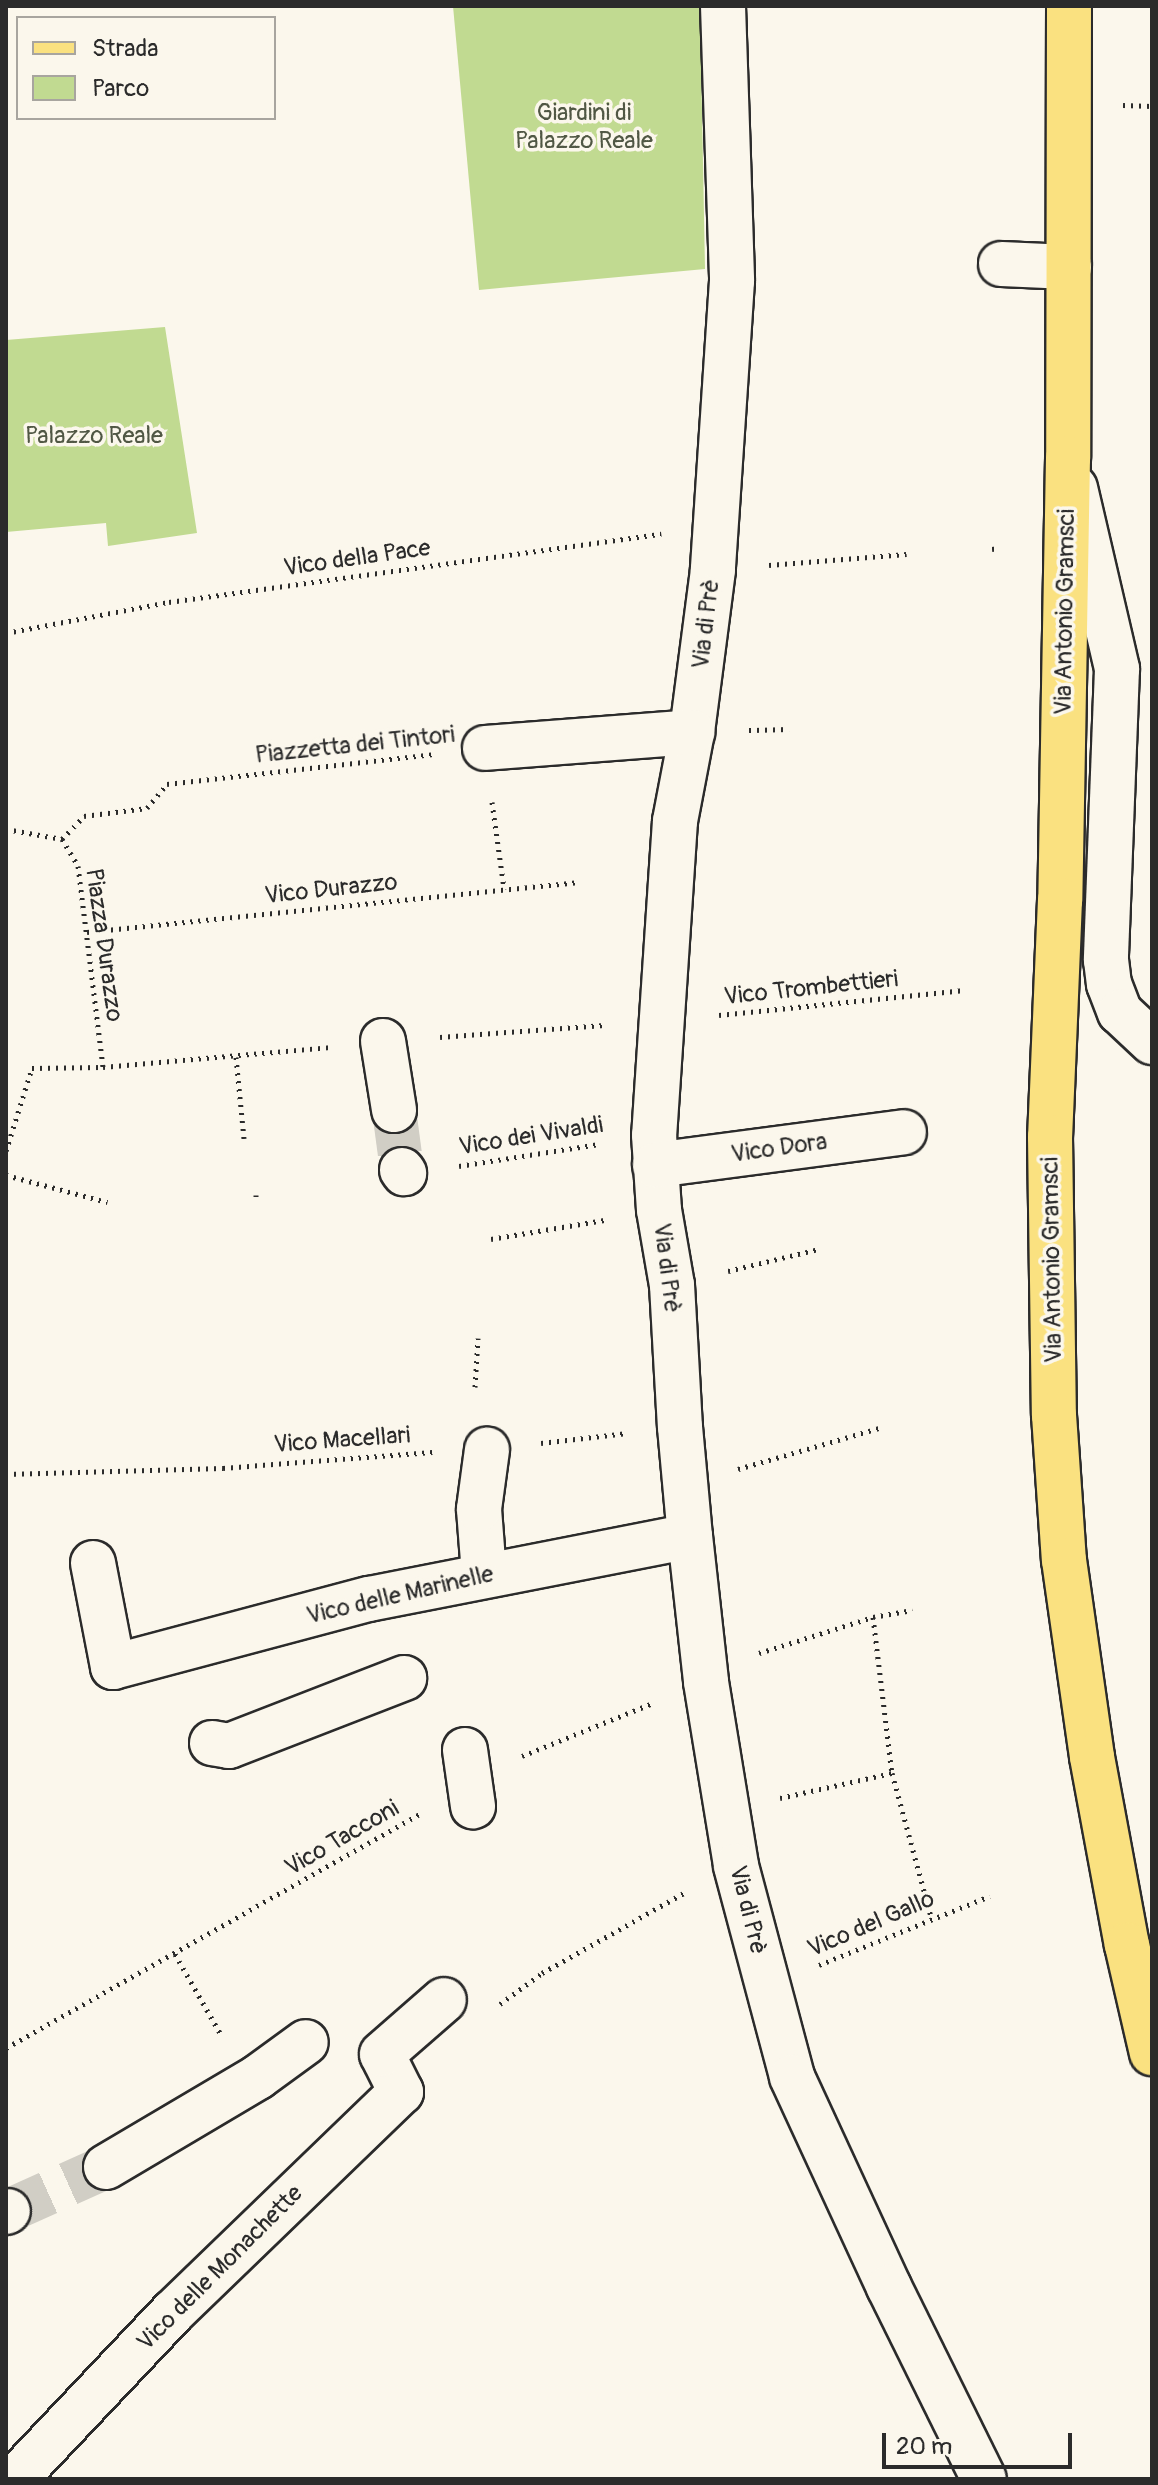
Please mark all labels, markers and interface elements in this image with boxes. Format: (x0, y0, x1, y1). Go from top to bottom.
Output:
legend (16, 16, 276, 120)
text: Strada (92, 34, 158, 63)
text: Parco (92, 74, 149, 103)
park label: Giardini di Palazzo Reale (515, 99, 653, 155)
park label: Palazzo Reale (25, 422, 163, 450)
street label: Via Antonio Gramsci (1049, 509, 1081, 715)
street label: Vico della Pace (282, 533, 432, 583)
street label: Via di Prè (686, 577, 726, 671)
street label: Piazzetta dei Tintori (254, 720, 456, 770)
street label: Piazza Durazzo (79, 867, 129, 1023)
street label: Vico Durazzo (263, 868, 399, 910)
street label: Vico Trombettieri (722, 965, 900, 1011)
street label: Vico dei Vivaldi (457, 1110, 605, 1162)
street label: Vico Dora (729, 1127, 829, 1169)
street label: Via Antonio Gramsci (1036, 1157, 1068, 1363)
street label: Via di Prè (647, 1221, 687, 1315)
street label: Vico Macellari (273, 1421, 411, 1459)
street label: Vico delle Marinelle (304, 1559, 496, 1631)
street label: Vico Tacconi (280, 1794, 404, 1882)
street label: Via di Prè (723, 1863, 773, 1957)
street label: Vico del Gallo (803, 1884, 939, 1964)
street label: Vico delle Monachette (131, 2179, 309, 2357)
scale bar (886, 2417, 1076, 2467)
text: 20 m (896, 2432, 952, 2461)

